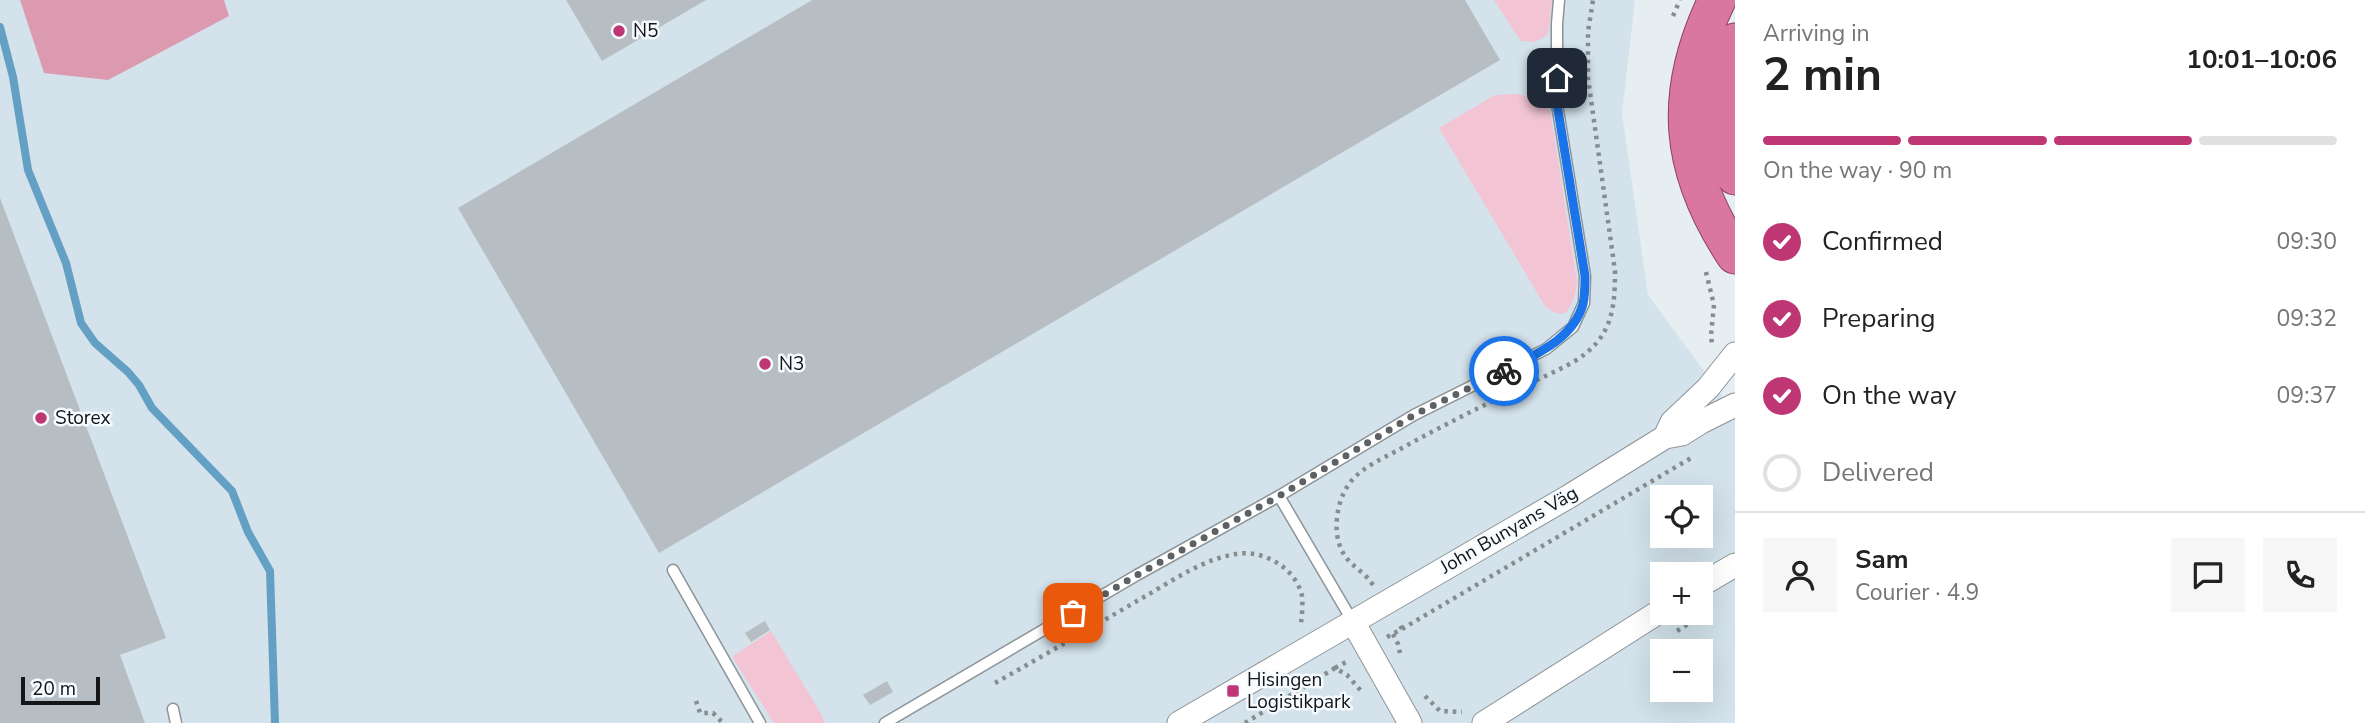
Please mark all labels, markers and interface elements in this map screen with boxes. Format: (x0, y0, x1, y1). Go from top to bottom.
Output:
place label: N5 (633, 18, 658, 44)
text: Arriving in (1763, 18, 1870, 49)
marker: N5 (611, 23, 627, 39)
text: 10:01–10:06 (2186, 42, 2337, 77)
text: 2 min (1763, 43, 1882, 106)
pin (1527, 48, 1587, 108)
icon: home (1538, 59, 1576, 97)
text: On the way · 90 m (1763, 155, 1952, 186)
icon: check (1763, 223, 1801, 261)
text: Confirmed (1822, 224, 1943, 259)
text: 09:30 (2277, 226, 2337, 257)
icon: check (1763, 300, 1801, 338)
text: Preparing (1822, 301, 1935, 336)
text: 09:32 (2277, 303, 2337, 334)
courier (1469, 336, 1539, 406)
place label: N3 (779, 351, 804, 377)
icon: bike (1485, 352, 1523, 390)
marker: N3 (757, 356, 773, 372)
icon: check (1763, 377, 1801, 415)
text: On the way (1822, 378, 1956, 413)
text: 09:37 (2277, 380, 2337, 411)
place label: Storex (55, 405, 110, 431)
marker: Storex (33, 410, 49, 426)
text: Delivered (1822, 455, 1934, 490)
street label: John Bunyans Väg (1434, 480, 1583, 581)
map controls (1650, 485, 1713, 702)
button: locate (1650, 485, 1713, 548)
button: person (1763, 538, 1837, 612)
button: chat (2171, 538, 2245, 612)
button: phone (2263, 538, 2337, 612)
text: Sam (1855, 542, 1908, 577)
button: + (1650, 562, 1713, 625)
text: Courier · 4.9 (1855, 577, 1979, 608)
pin (1043, 583, 1103, 643)
icon: bag (1054, 594, 1092, 632)
button: − (1650, 639, 1713, 702)
place label: Hisingen Logistikpark (1247, 667, 1351, 715)
scale bar (21, 674, 100, 706)
text: 20 m (32, 676, 76, 702)
marker: Hisingen Logistikpark (1225, 683, 1241, 699)

